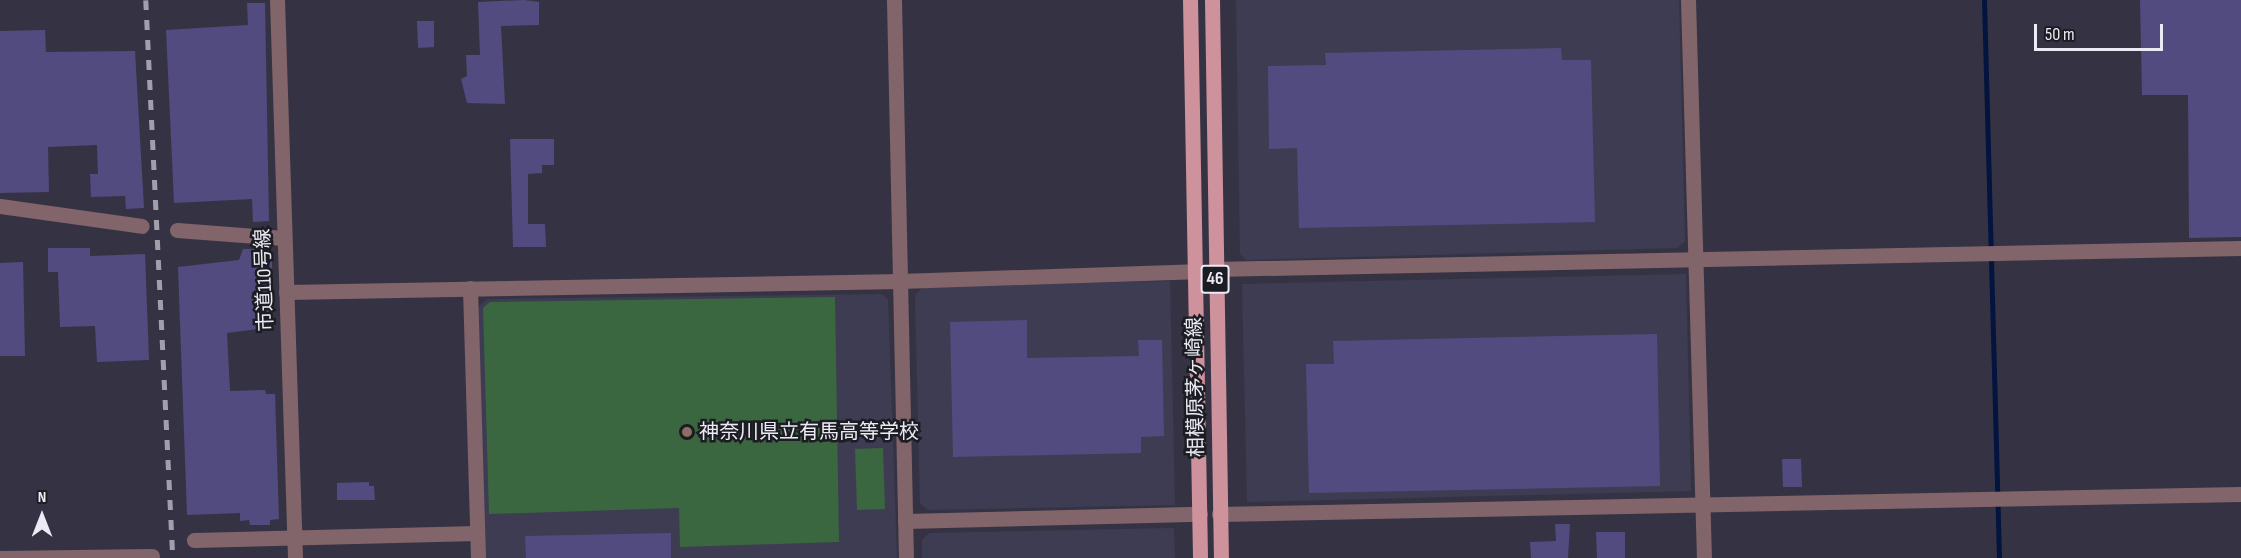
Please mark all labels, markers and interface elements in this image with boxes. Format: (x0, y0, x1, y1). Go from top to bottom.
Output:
scale bar (2037, 12, 2166, 50)
text: 50 m (2045, 24, 2075, 45)
street label: 市道110号線 (251, 228, 279, 332)
road number: 46 (1200, 264, 1230, 294)
street label: 相模原茅ヶ崎線 (1183, 317, 1209, 457)
place label: 神奈川県立有馬高等学校 (699, 420, 919, 444)
marker: 神奈川県立有馬高等学校 (680, 425, 694, 439)
north arrow (12, 486, 72, 546)
text: N (38, 488, 46, 507)

